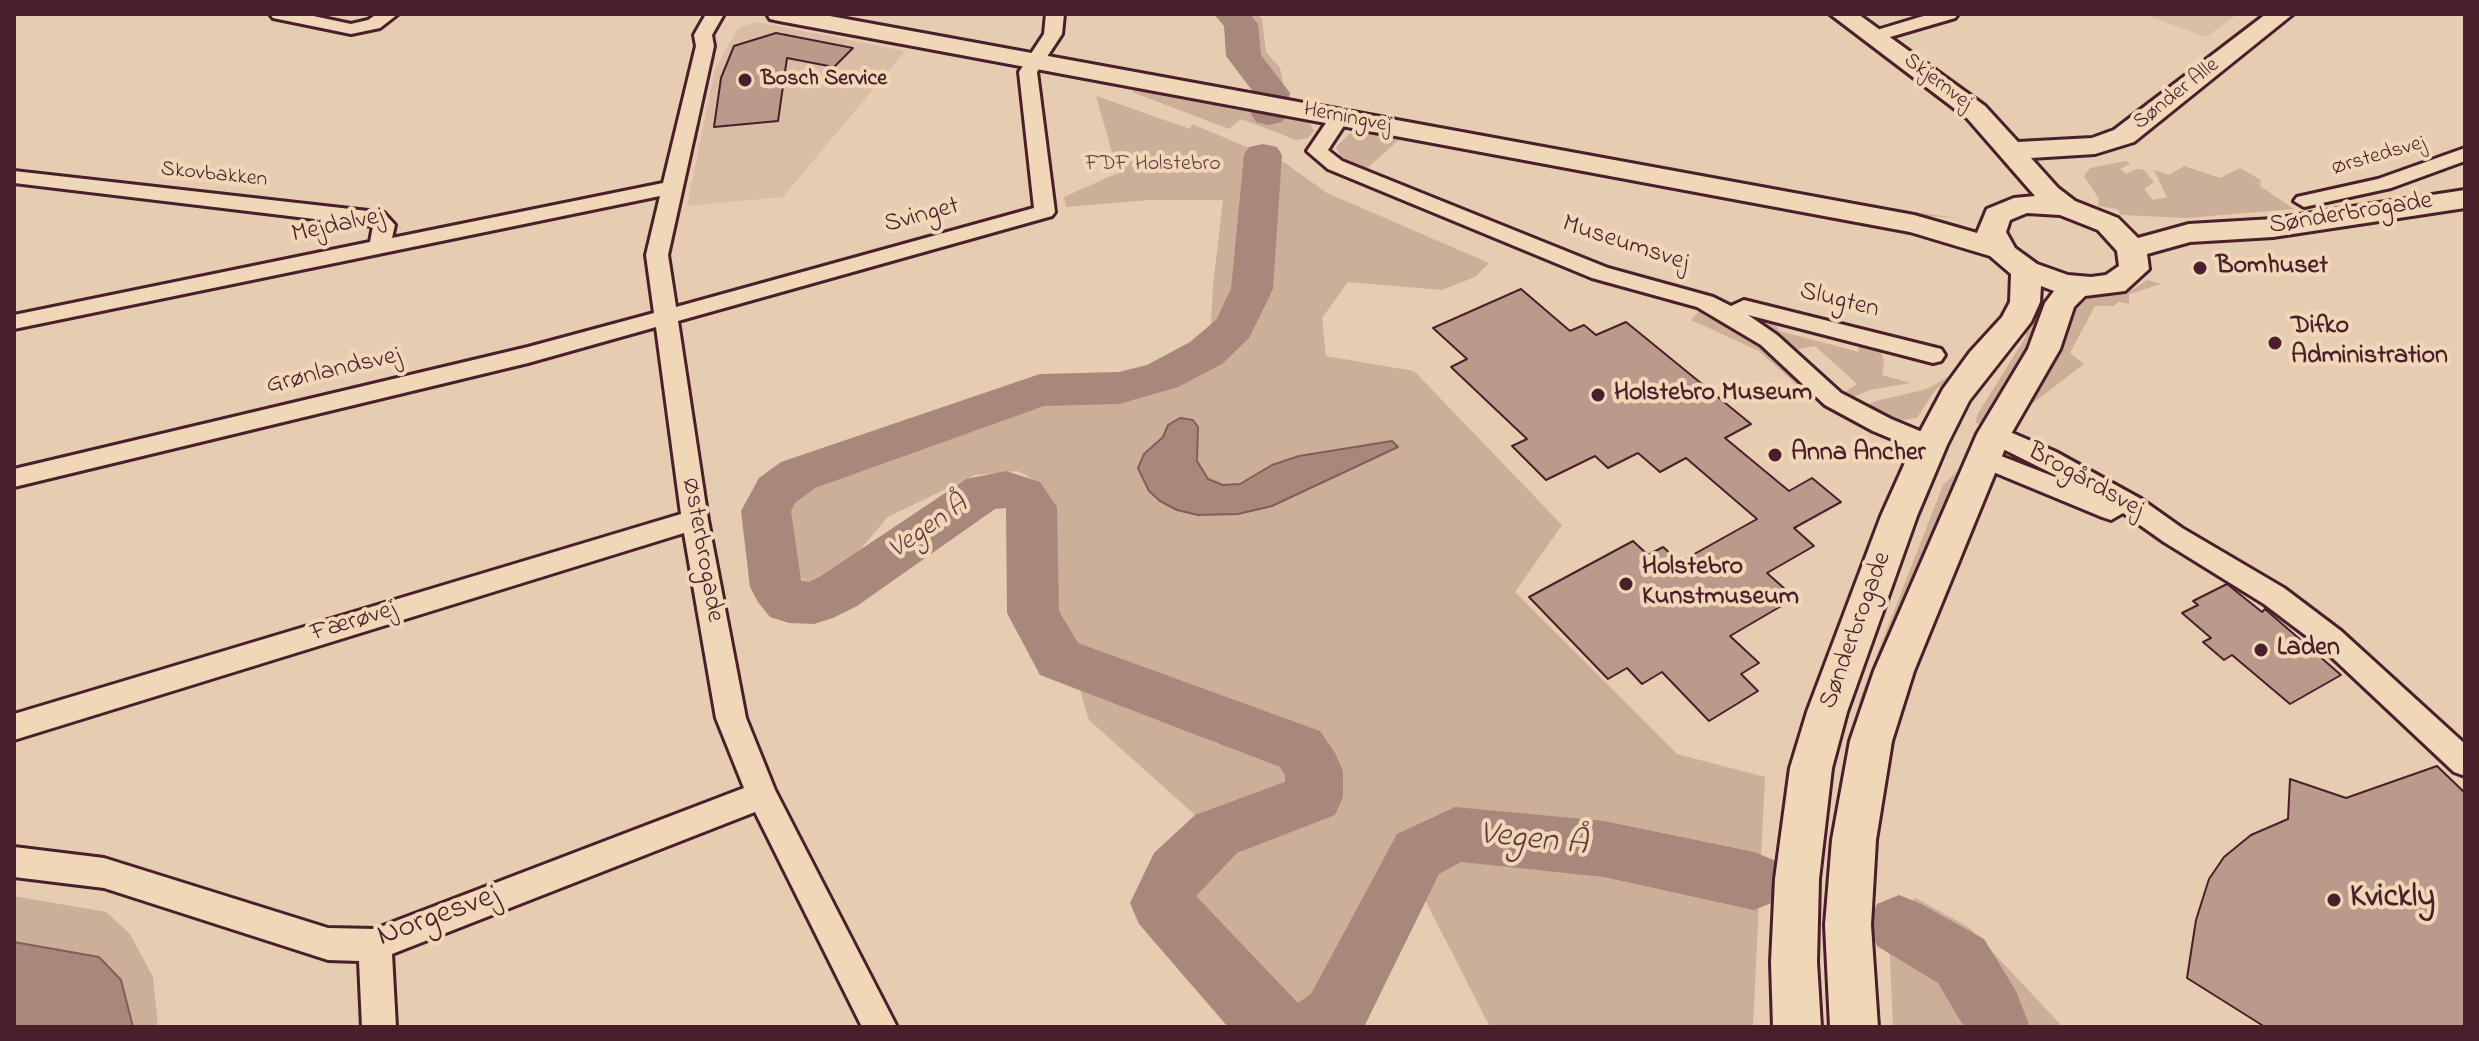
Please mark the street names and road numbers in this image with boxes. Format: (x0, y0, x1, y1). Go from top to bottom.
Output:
street label: Skjernvej (1897, 49, 1977, 117)
street label: Sønder Alle (2129, 53, 2225, 137)
street label: Herningvej (1301, 98, 1393, 140)
street label: Ørstedsvej (2329, 131, 2429, 183)
street label: Skovbakken (159, 157, 269, 195)
street label: Sønderbrogade (2267, 187, 2435, 243)
street label: Svinget (881, 192, 963, 242)
street label: Mejdalvej (289, 202, 387, 252)
street label: Museumsvej (1558, 210, 1692, 280)
street label: Slugten (1796, 277, 1882, 327)
street label: Grønlandsvej (264, 341, 404, 403)
street label: Brogårdsvej (2021, 437, 2149, 527)
street label: Østerbrogade (673, 475, 729, 625)
street label: Sønderbrogade (1814, 548, 1900, 714)
street label: Færøvej (307, 595, 401, 651)
street label: Norgesvej (373, 878, 505, 958)

